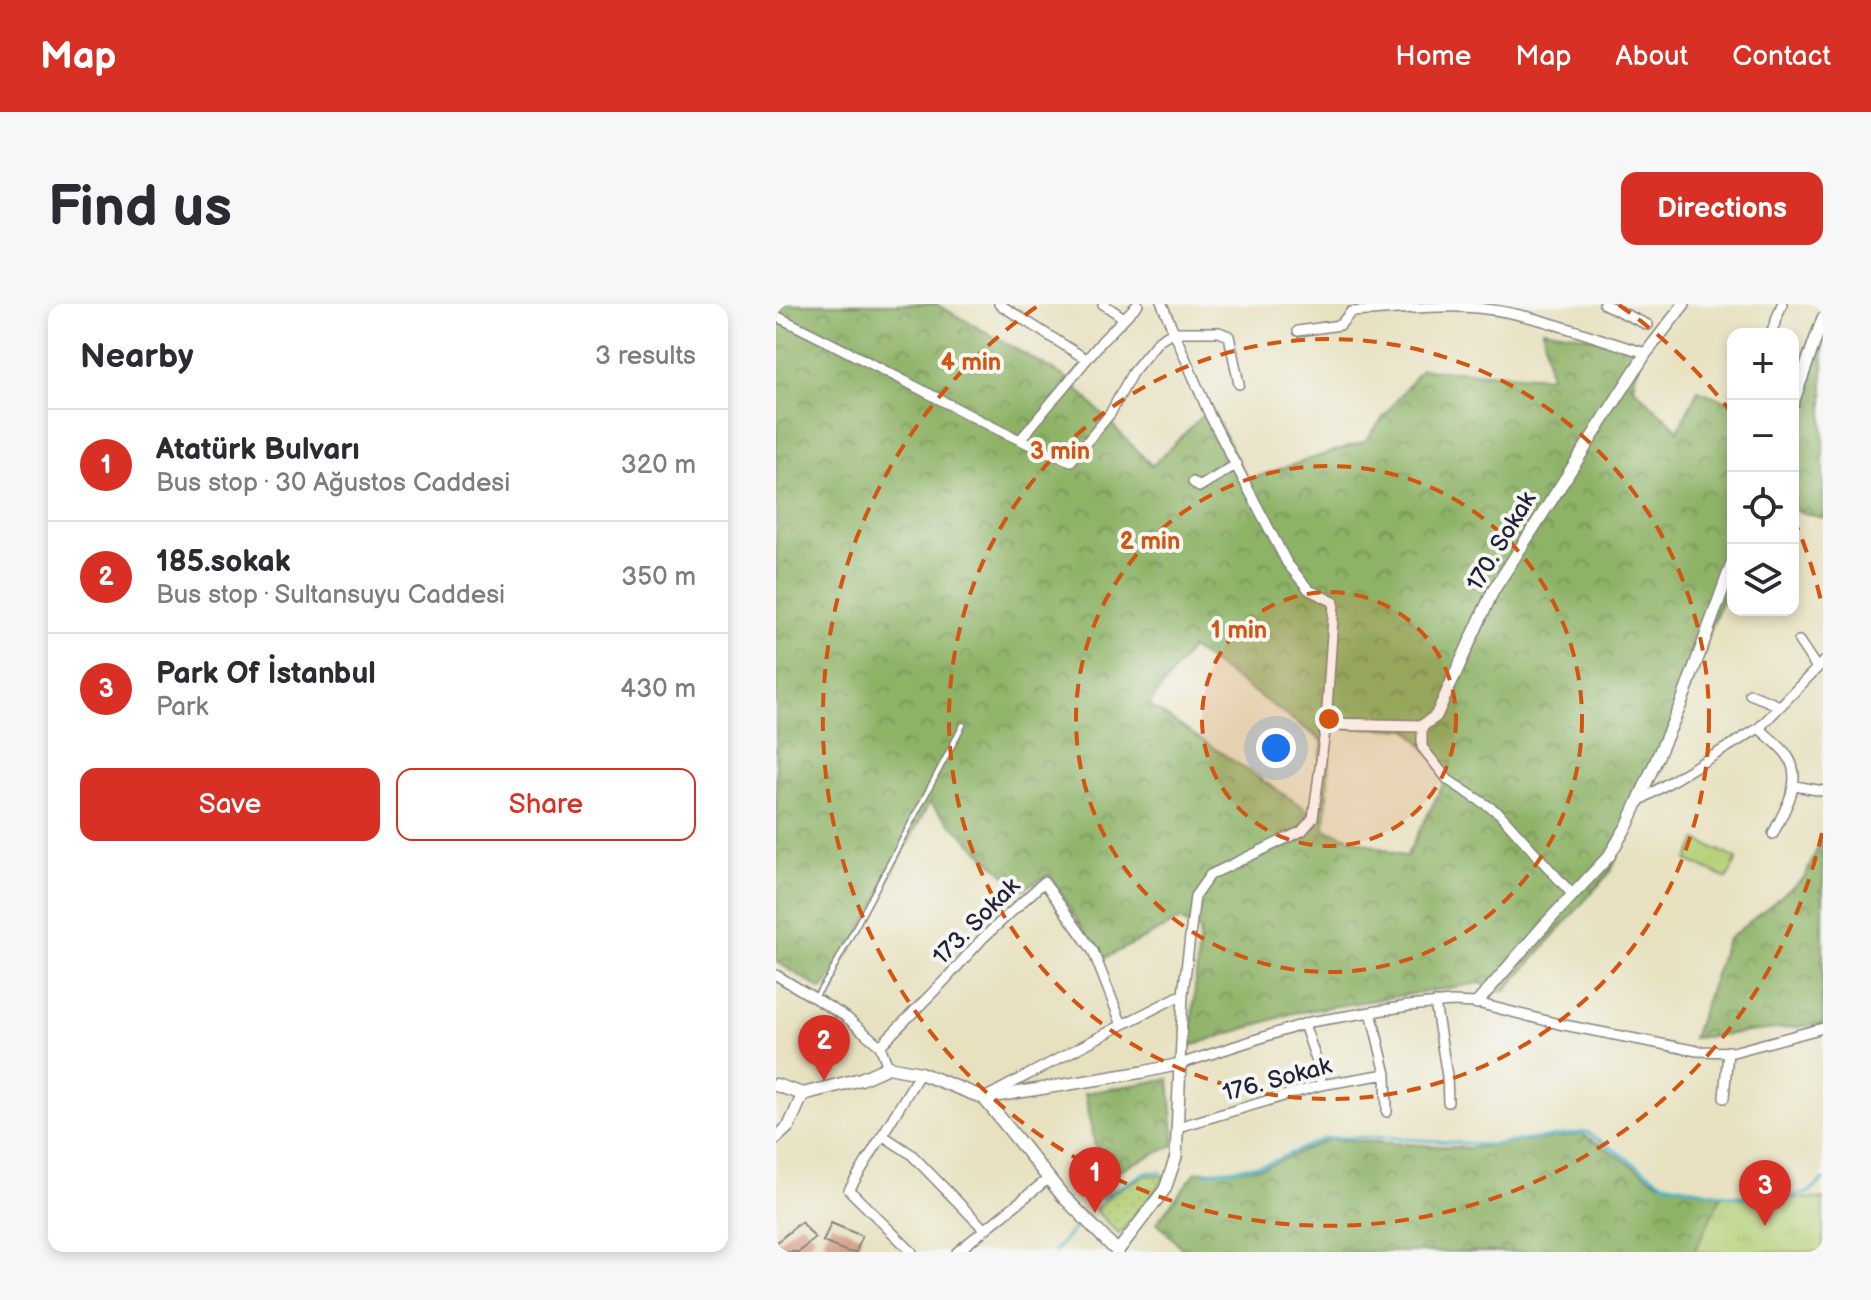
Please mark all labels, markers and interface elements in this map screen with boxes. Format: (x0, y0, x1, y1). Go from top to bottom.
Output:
text: Map (40, 34, 116, 79)
text: Home (1395, 40, 1471, 73)
text: Map (1515, 40, 1572, 73)
text: About (1616, 40, 1688, 73)
text: Contact (1732, 40, 1831, 73)
button: Directions (1621, 172, 1823, 245)
text: Find us (48, 175, 232, 242)
map controls (1727, 328, 1799, 616)
button: + (1727, 328, 1799, 400)
text: Nearby (80, 336, 194, 377)
text: 3 results (595, 341, 696, 372)
text: 4 min (941, 348, 1001, 377)
button: − (1727, 400, 1799, 472)
text: Atatürk Bulvarı (156, 432, 360, 468)
text: 3 min (1030, 437, 1090, 466)
text: 1 (101, 450, 111, 481)
text: 320 m (621, 450, 696, 481)
text: Bus stop · 30 Ağustos Caddesi (156, 468, 510, 499)
button: locate (1727, 472, 1799, 544)
street label: 170. Sokak (1460, 486, 1542, 596)
text: 2 min (1120, 527, 1180, 556)
text: 185.sokak (156, 544, 291, 580)
button: layers (1727, 544, 1799, 616)
text: 2 (98, 562, 114, 593)
text: 350 m (621, 562, 696, 593)
text: Bus stop · Sultansuyu Caddesi (156, 580, 505, 611)
text: 1 min (1211, 616, 1267, 645)
text: Park Of İstanbul (156, 656, 376, 692)
text: 3 (98, 674, 114, 705)
text: 430 m (620, 674, 696, 705)
text: Park (156, 692, 208, 723)
centre of rings (1315, 705, 1343, 733)
your location (1256, 728, 1296, 768)
button: Save (80, 768, 380, 841)
button: Share (396, 768, 696, 841)
street label: 173. Sokak (927, 872, 1026, 971)
pin: 2 (798, 1015, 850, 1081)
street label: 176. Sokak (1220, 1051, 1335, 1108)
pin: 1 (1069, 1147, 1121, 1213)
pin: 3 (1739, 1160, 1791, 1226)

